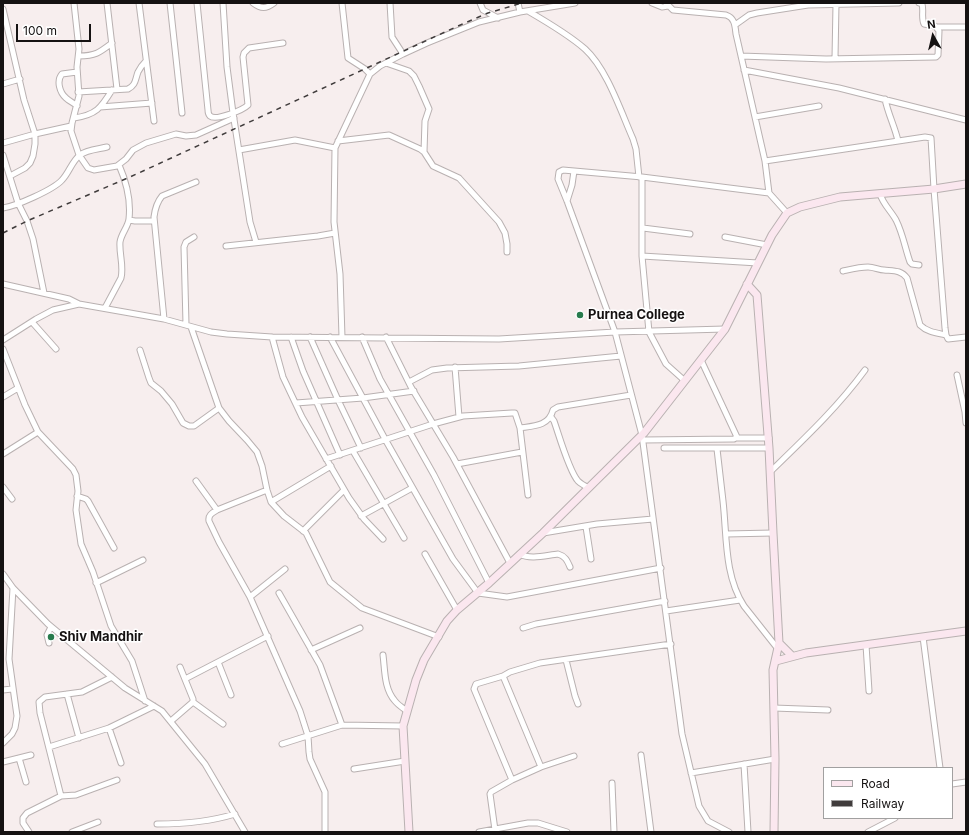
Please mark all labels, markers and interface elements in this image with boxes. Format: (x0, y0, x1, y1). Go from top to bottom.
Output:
scale bar (18, 16, 93, 42)
north arrow (913, 16, 953, 56)
text: N (926, 17, 936, 32)
text: 100 m (23, 23, 57, 38)
place label: Purnea College (588, 307, 685, 323)
marker: Purnea College (575, 310, 585, 320)
place label: Shiv Mandhir (59, 629, 143, 645)
marker: Shiv Mandhir (46, 632, 56, 642)
legend (823, 767, 953, 819)
text: Road (861, 776, 890, 791)
text: Railway (861, 796, 904, 811)

